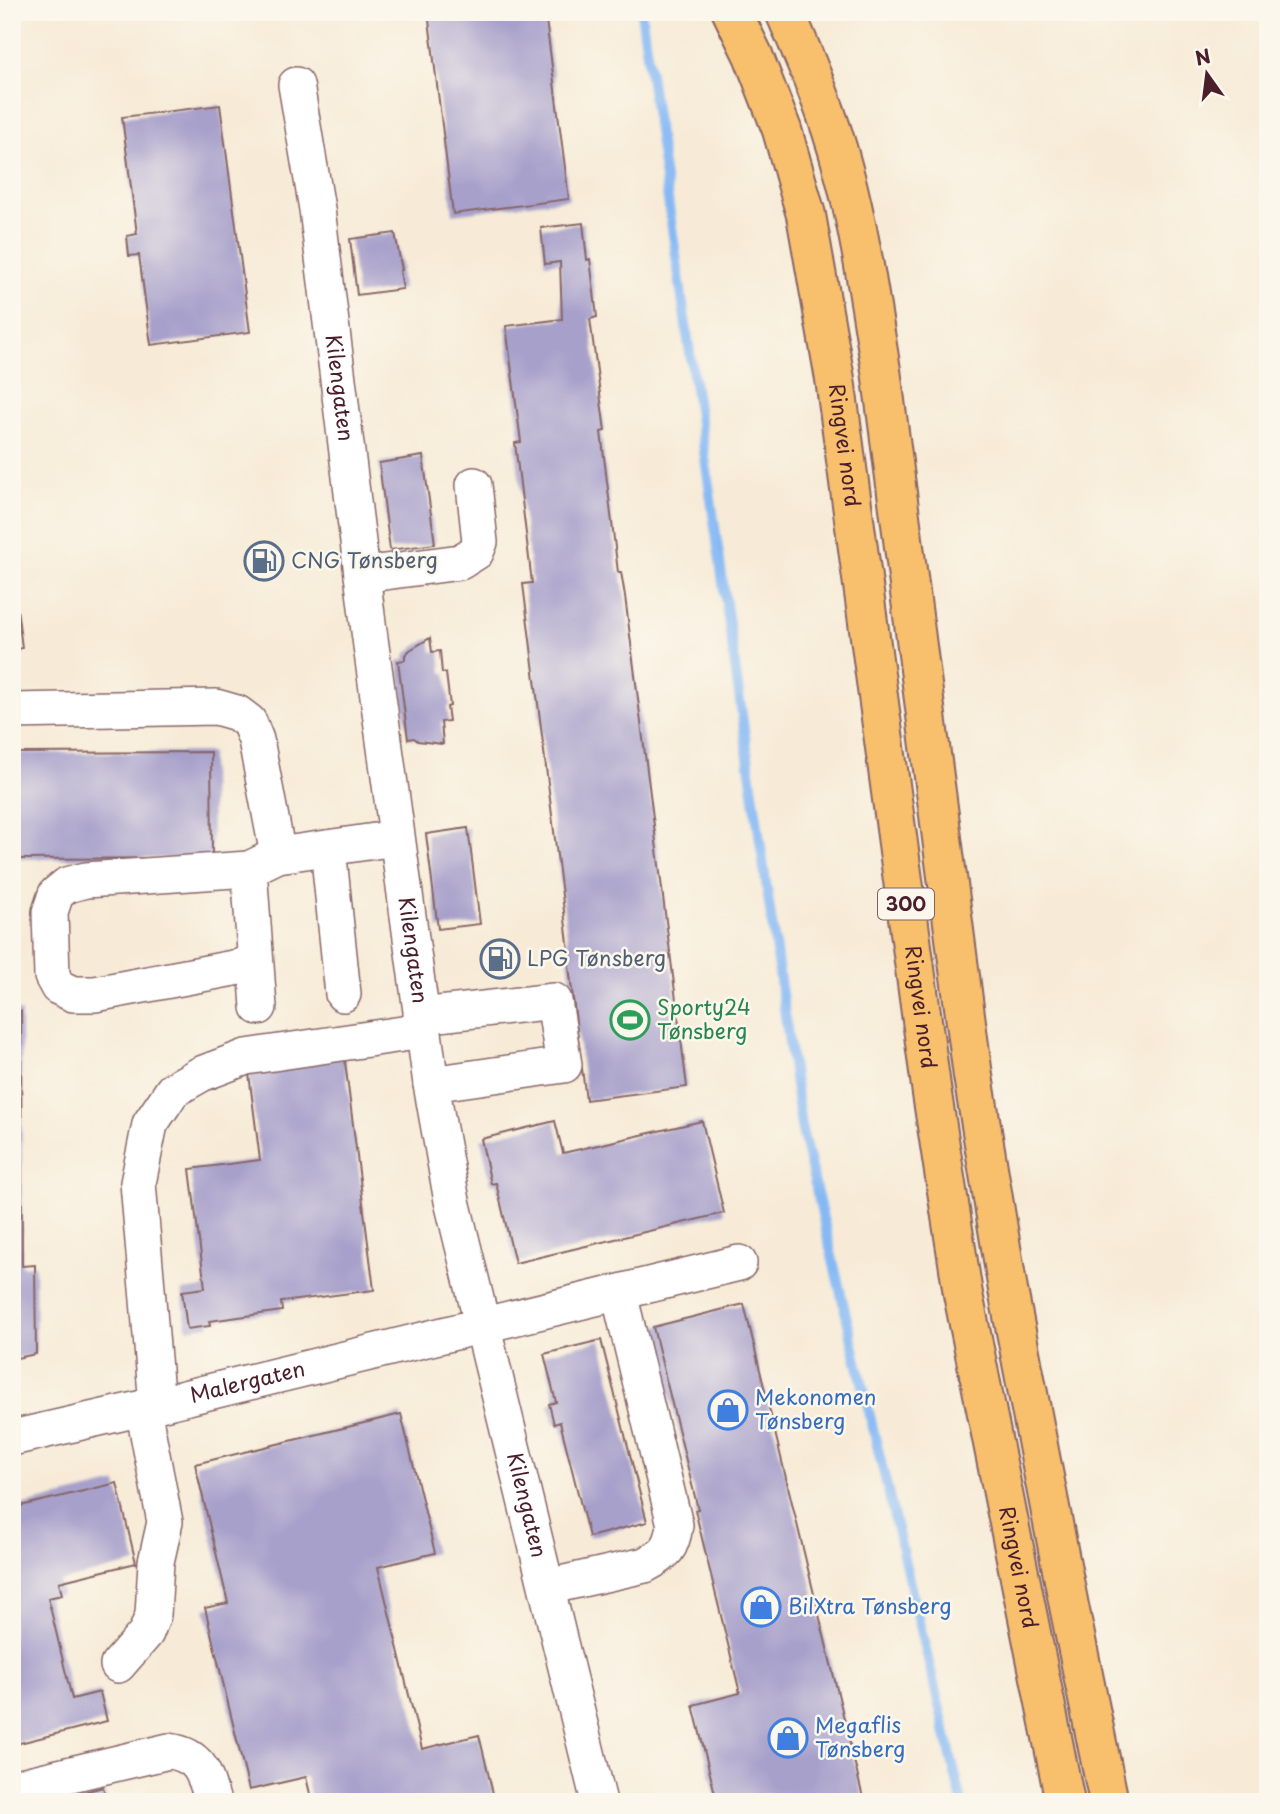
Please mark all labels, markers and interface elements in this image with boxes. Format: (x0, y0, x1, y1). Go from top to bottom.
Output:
north arrow (1172, 38, 1242, 108)
text: N (1192, 41, 1213, 72)
street label: Kilengaten (319, 332, 363, 443)
street label: Ringvei nord (822, 381, 870, 509)
fuel station icon: CNG Tønsberg (243, 540, 285, 582)
place label: CNG Tønsberg (291, 543, 438, 575)
road number: 300 (878, 888, 934, 920)
street label: Kilengaten (392, 894, 438, 1005)
fuel station icon: LPG Tønsberg (479, 938, 521, 980)
place label: LPG Tønsberg (527, 941, 666, 973)
street label: Ringvei nord (898, 943, 946, 1071)
place label: Sporty24 Tønsberg (657, 990, 751, 1046)
sports icon: Sporty24 Tønsberg (609, 999, 651, 1041)
street label: Malergaten (186, 1351, 308, 1410)
place label: Mekonomen Tønsberg (755, 1380, 876, 1436)
shop icon: Mekonomen Tønsberg (707, 1389, 749, 1431)
street label: Kilengaten (500, 1448, 557, 1561)
street label: Ringvei nord (992, 1503, 1048, 1631)
shop icon: BilXtra Tønsberg (740, 1586, 782, 1628)
place label: BilXtra Tønsberg (788, 1589, 952, 1621)
place label: Megaflis Tønsberg (815, 1708, 905, 1764)
shop icon: Megaflis Tønsberg (767, 1717, 809, 1759)

